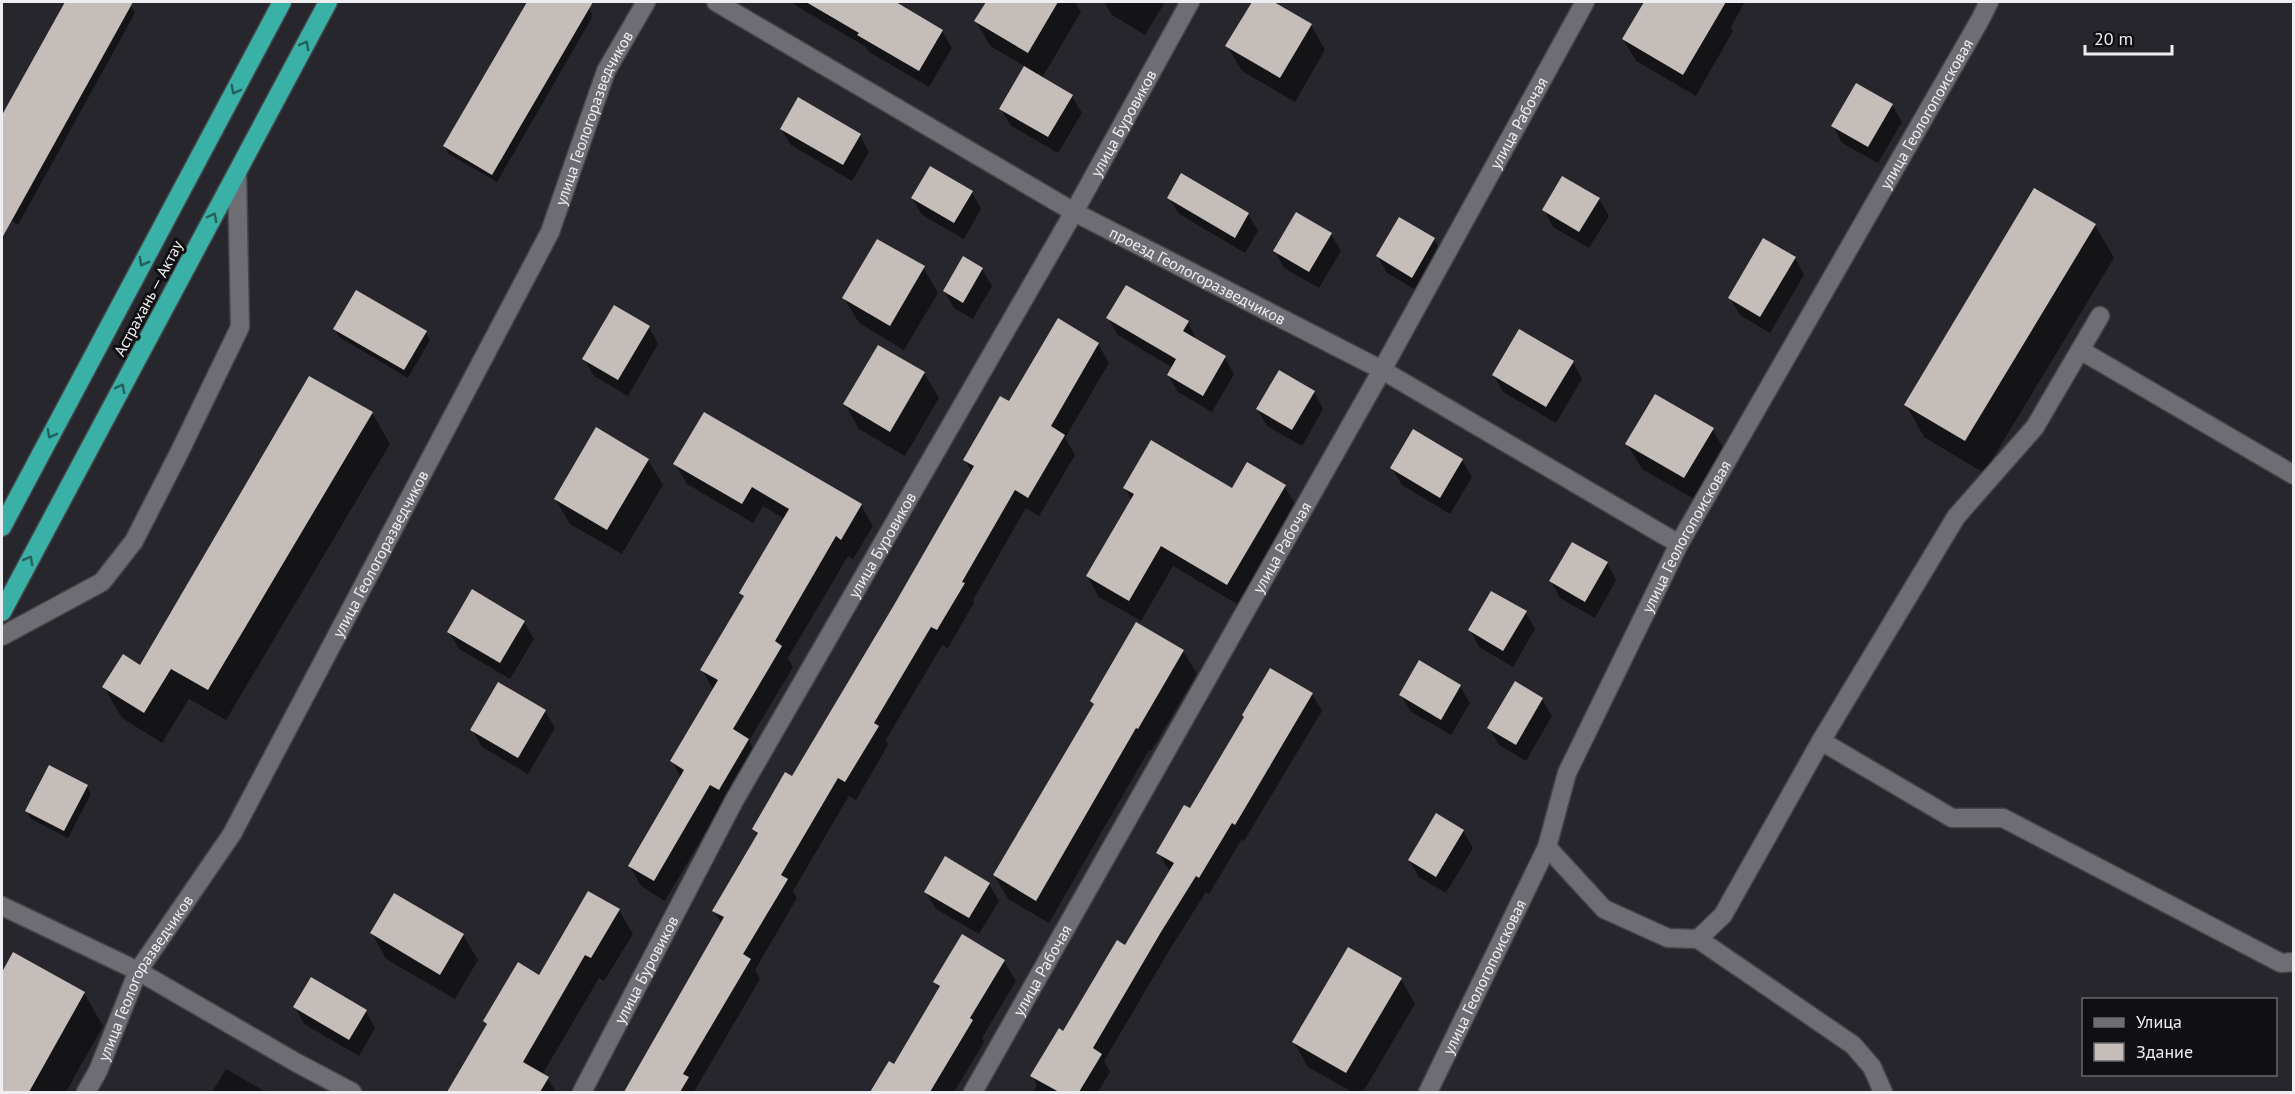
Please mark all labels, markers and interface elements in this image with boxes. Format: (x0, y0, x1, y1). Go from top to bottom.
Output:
scale bar (2085, 18, 2172, 56)
street label: улица Геологоразведчиков (550, 27, 637, 208)
text: 20 m (2094, 27, 2133, 50)
street label: улица Геологопоисковая (1875, 35, 1977, 193)
one-way arrow (298, 40, 309, 51)
street label: улица Буровиков (1086, 66, 1161, 180)
street label: улица Рабочая (1485, 73, 1552, 172)
one-way arrow (231, 84, 242, 94)
one-way arrow (206, 212, 217, 223)
street label: проезд Геологоразведчиков (1106, 222, 1289, 329)
street label: Астрахань — Актау (109, 236, 187, 359)
one-way arrow (139, 256, 150, 266)
one-way arrow (114, 384, 125, 395)
one-way arrow (47, 428, 58, 439)
street label: улица Геологопоисковая (1637, 456, 1735, 616)
street label: улица Геологоразведчиков (328, 467, 432, 641)
street label: улица Буровиков (843, 488, 920, 602)
street label: улица Рабочая (1248, 498, 1315, 597)
one-way arrow (22, 556, 33, 567)
street label: улица Геологоразведчиков (93, 891, 197, 1064)
street label: улица Геологопоисковая (1438, 896, 1530, 1058)
street label: улица Буровиков (609, 912, 682, 1027)
street label: улица Рабочая (1008, 921, 1076, 1019)
legend (2082, 998, 2277, 1076)
text: Улица (2136, 1010, 2182, 1033)
text: Здание (2136, 1040, 2193, 1063)

